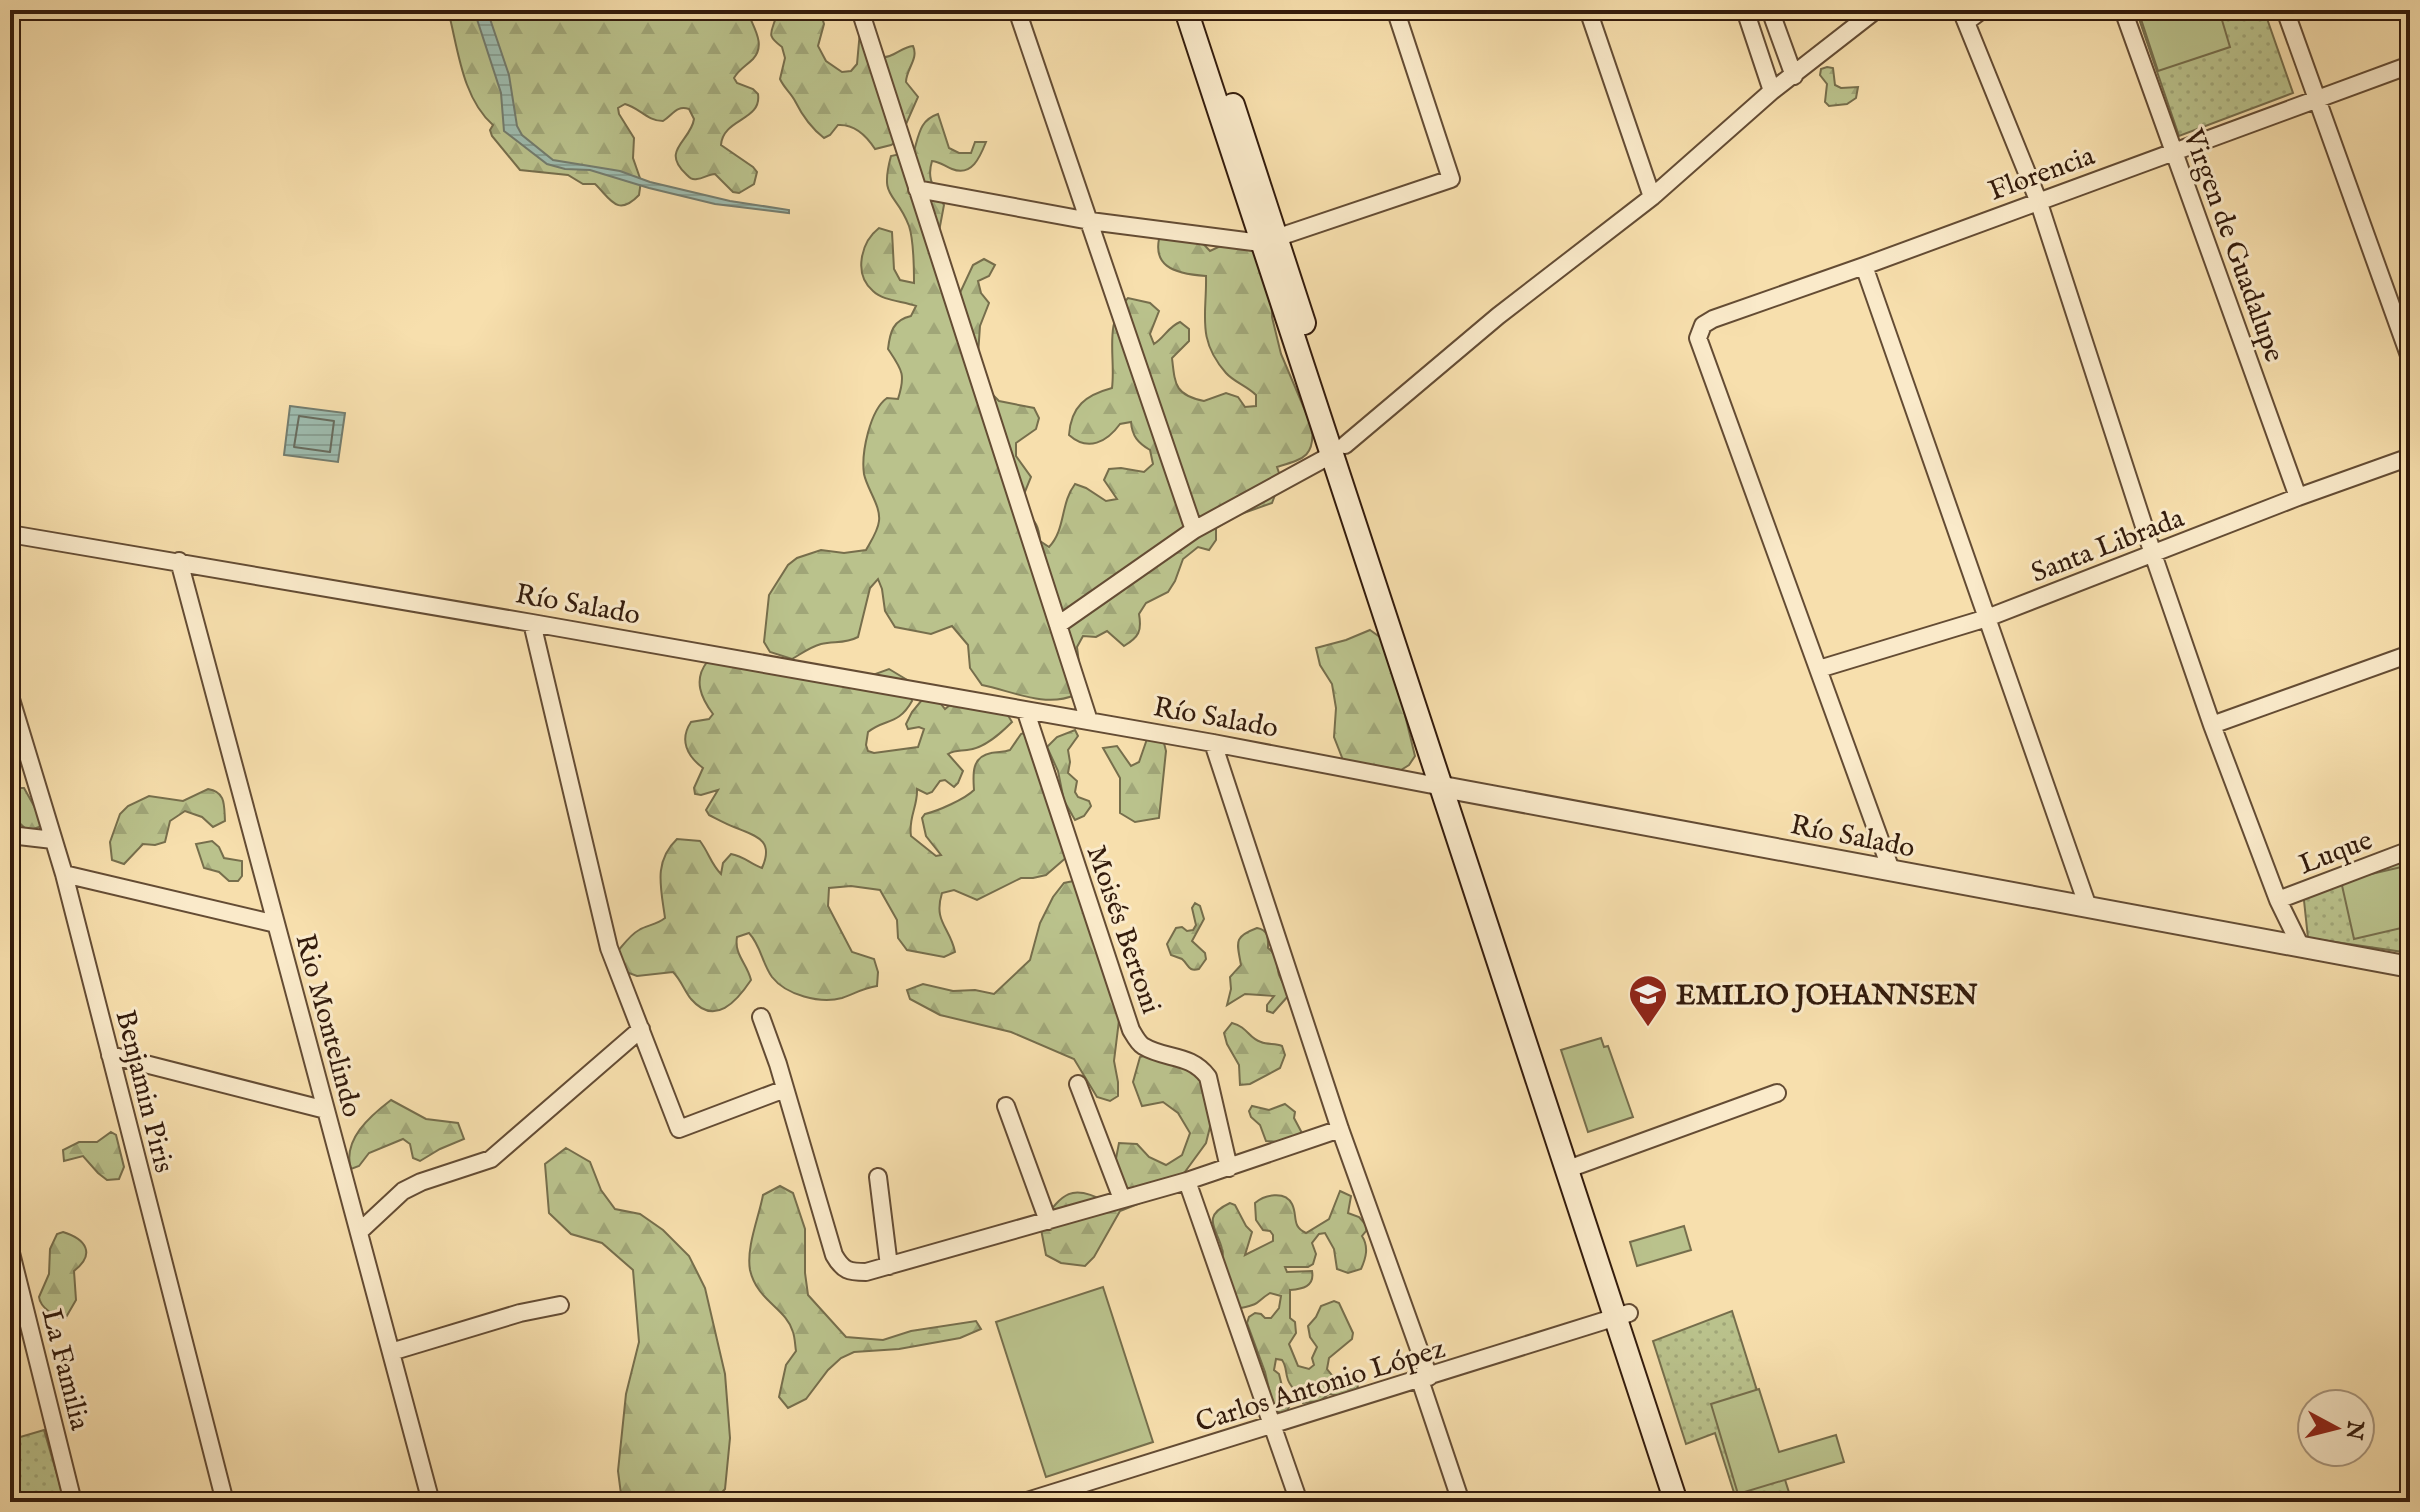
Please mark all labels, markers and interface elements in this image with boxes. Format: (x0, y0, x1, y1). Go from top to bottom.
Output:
street label: Virgen de Guadalupe (2174, 124, 2291, 367)
street label: Florencia (1984, 139, 2100, 210)
street label: Santa Librada (2027, 501, 2190, 591)
street label: Río Salado (512, 577, 643, 634)
street label: Río Salado (1150, 690, 1281, 747)
street label: Río Salado (1787, 808, 1918, 867)
street label: Luque (2294, 823, 2378, 883)
street label: Moisés Bertoni (1077, 841, 1168, 1019)
street label: Rio Montelindo (286, 930, 369, 1121)
school or university icon: EMILIO JOHANNSEN (1627, 973, 1669, 1028)
place label: EMILIO JOHANNSEN (1676, 979, 1978, 1014)
street label: Benjamin Piris (106, 1007, 181, 1177)
street label: La Familia (33, 1305, 97, 1435)
street label: Carlos Antonio López (1192, 1332, 1450, 1441)
north arrow (2296, 1388, 2376, 1468)
text: N (2339, 1418, 2369, 1441)

